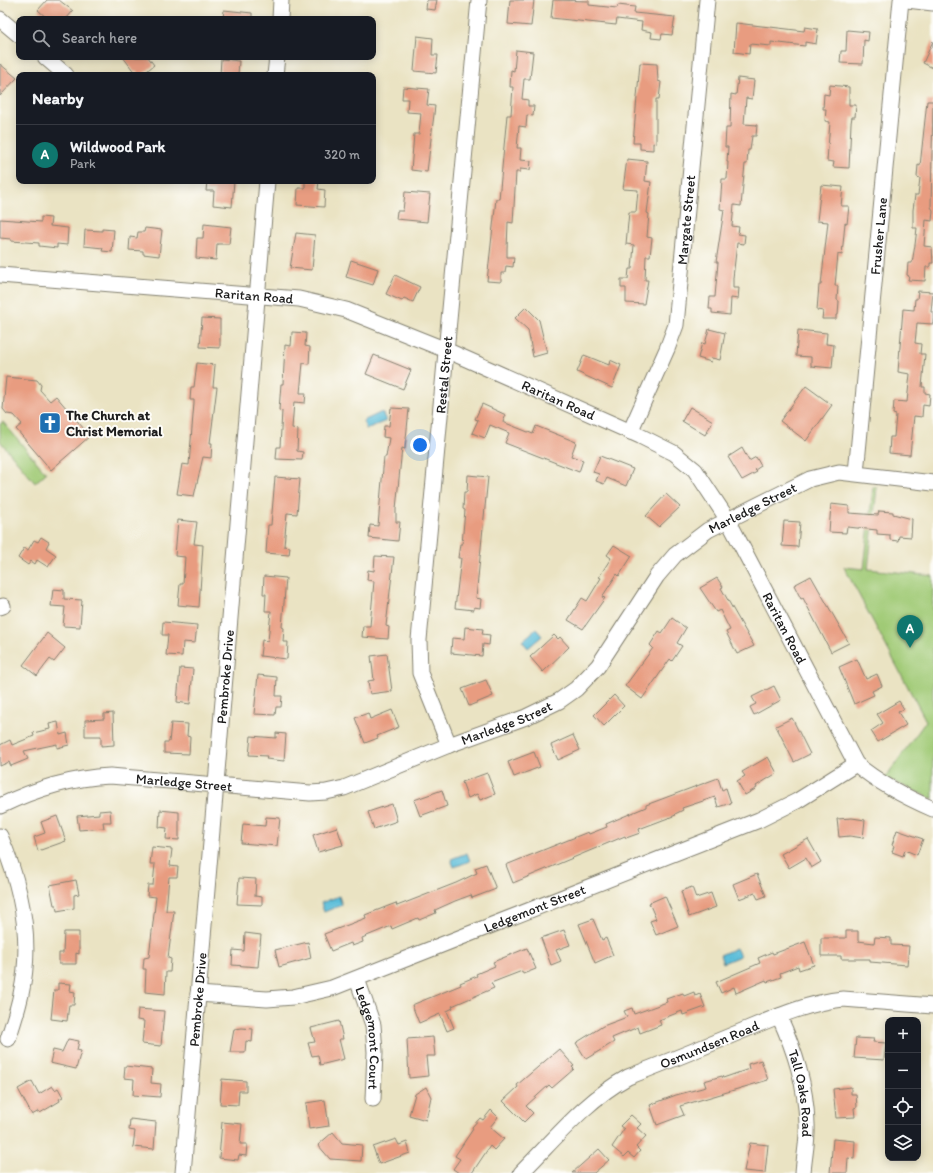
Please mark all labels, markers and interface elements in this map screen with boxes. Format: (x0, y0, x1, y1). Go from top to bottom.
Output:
search box (16, 16, 376, 60)
icon: search (30, 27, 52, 49)
text: Search here (62, 29, 137, 47)
text: Nearby (32, 88, 84, 108)
text: Wildwood Park (70, 138, 165, 156)
text: A (41, 147, 49, 162)
text: 320 m (324, 147, 360, 162)
text: Park (70, 156, 96, 171)
street label: Margate Street (673, 174, 699, 266)
street label: Frusher Lane (866, 196, 891, 276)
street label: Raritan Road (214, 284, 294, 307)
street label: Restal Street (432, 335, 456, 414)
street label: Raritan Road (519, 376, 598, 424)
place label: The Church at Christ Memorial (65, 407, 163, 440)
church icon: The Church at Christ Memorial (37, 410, 63, 436)
your location (410, 435, 430, 455)
street label: Marledge Street (705, 479, 799, 537)
street label: Raritan Road (759, 589, 811, 667)
pin: A (897, 615, 923, 648)
street label: Pembroke Drive (213, 629, 238, 725)
street label: Marledge Street (459, 697, 555, 748)
street label: Marledge Street (135, 770, 233, 795)
street label: Ledgemont Street (481, 881, 588, 936)
street label: Pembroke Drive (185, 951, 210, 1047)
street label: Ledgemont Court (352, 984, 383, 1090)
street label: Osmundsen Road (657, 1016, 762, 1072)
map controls (885, 1017, 921, 1161)
button: + (885, 1017, 921, 1053)
street label: Tall Oaks Road (785, 1047, 816, 1138)
button: − (885, 1053, 921, 1089)
button: locate (885, 1089, 921, 1125)
button: layers (885, 1125, 921, 1161)

